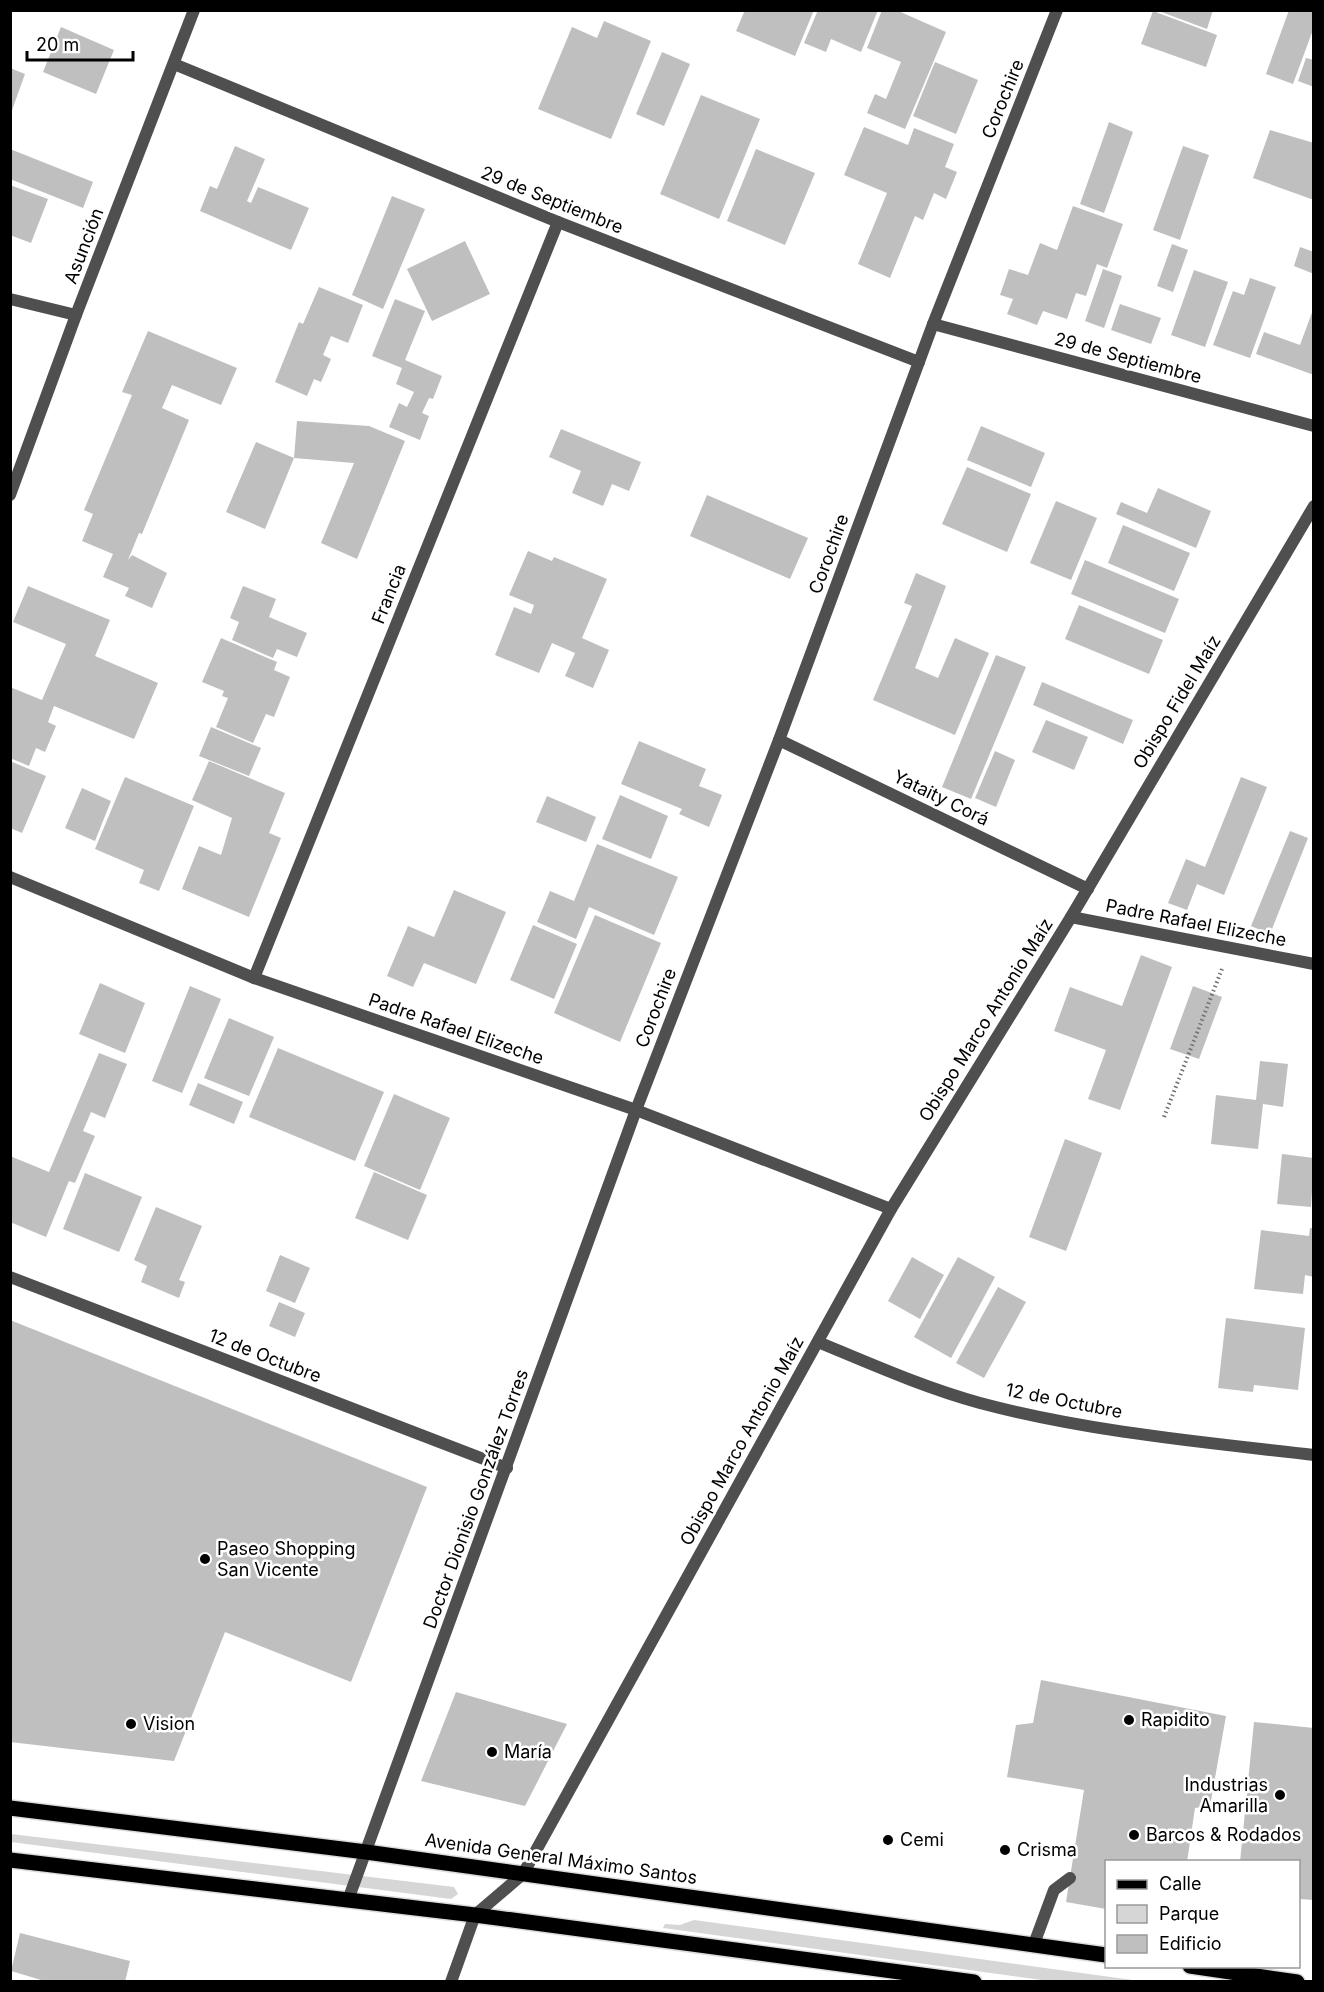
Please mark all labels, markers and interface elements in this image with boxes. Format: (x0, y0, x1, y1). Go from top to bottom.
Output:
scale bar (27, 24, 134, 62)
text: 20 m (36, 34, 79, 55)
street label: Corochire (977, 56, 1028, 141)
street label: 29 de Septiembre (478, 161, 626, 238)
street label: Asunción (60, 205, 108, 287)
street label: 29 de Septiembre (1052, 328, 1204, 387)
street label: Corochire (804, 511, 853, 597)
street label: Francia (367, 561, 410, 627)
street label: Obispo Fidel Maíz (1128, 631, 1225, 772)
street label: Yataity Corá (890, 765, 992, 830)
street label: Padre Rafael Elizeche (1104, 895, 1288, 950)
street label: Obispo Marco Antonio Maíz (914, 914, 1057, 1125)
street label: Corochire (631, 965, 680, 1051)
street label: Padre Rafael Elizeche (366, 989, 546, 1068)
street label: 12 de Octubre (206, 1324, 324, 1387)
street label: Obispo Marco Antonio Maíz (675, 1333, 808, 1549)
street label: Doctor Dionisio González Torres (419, 1366, 532, 1631)
street label: 12 de Octubre (1004, 1379, 1124, 1422)
place label: Paseo Shopping San Vicente (217, 1538, 356, 1580)
marker: Paseo Shopping San Vicente (198, 1552, 212, 1566)
place label: Rapidito (1141, 1709, 1210, 1730)
place label: Vision (143, 1713, 195, 1734)
marker: Rapidito (1122, 1713, 1136, 1727)
marker: Vision (124, 1717, 138, 1731)
place label: María (504, 1741, 552, 1762)
marker: María (485, 1745, 499, 1759)
place label: Industrias Amarilla (1184, 1774, 1268, 1816)
marker: Industrias Amarilla (1273, 1788, 1287, 1802)
place label: Barcos & Rodados (1146, 1824, 1301, 1845)
marker: Barcos & Rodados (1127, 1828, 1141, 1842)
street label: Avenida General Máximo Santos (424, 1829, 698, 1888)
place label: Cemi (900, 1829, 944, 1850)
marker: Cemi (881, 1833, 895, 1847)
place label: Crisma (1017, 1839, 1077, 1860)
marker: Crisma (998, 1843, 1012, 1857)
legend (1105, 1860, 1300, 1968)
text: Calle (1159, 1873, 1201, 1894)
text: Parque (1159, 1903, 1219, 1924)
text: Edificio (1159, 1933, 1222, 1954)

